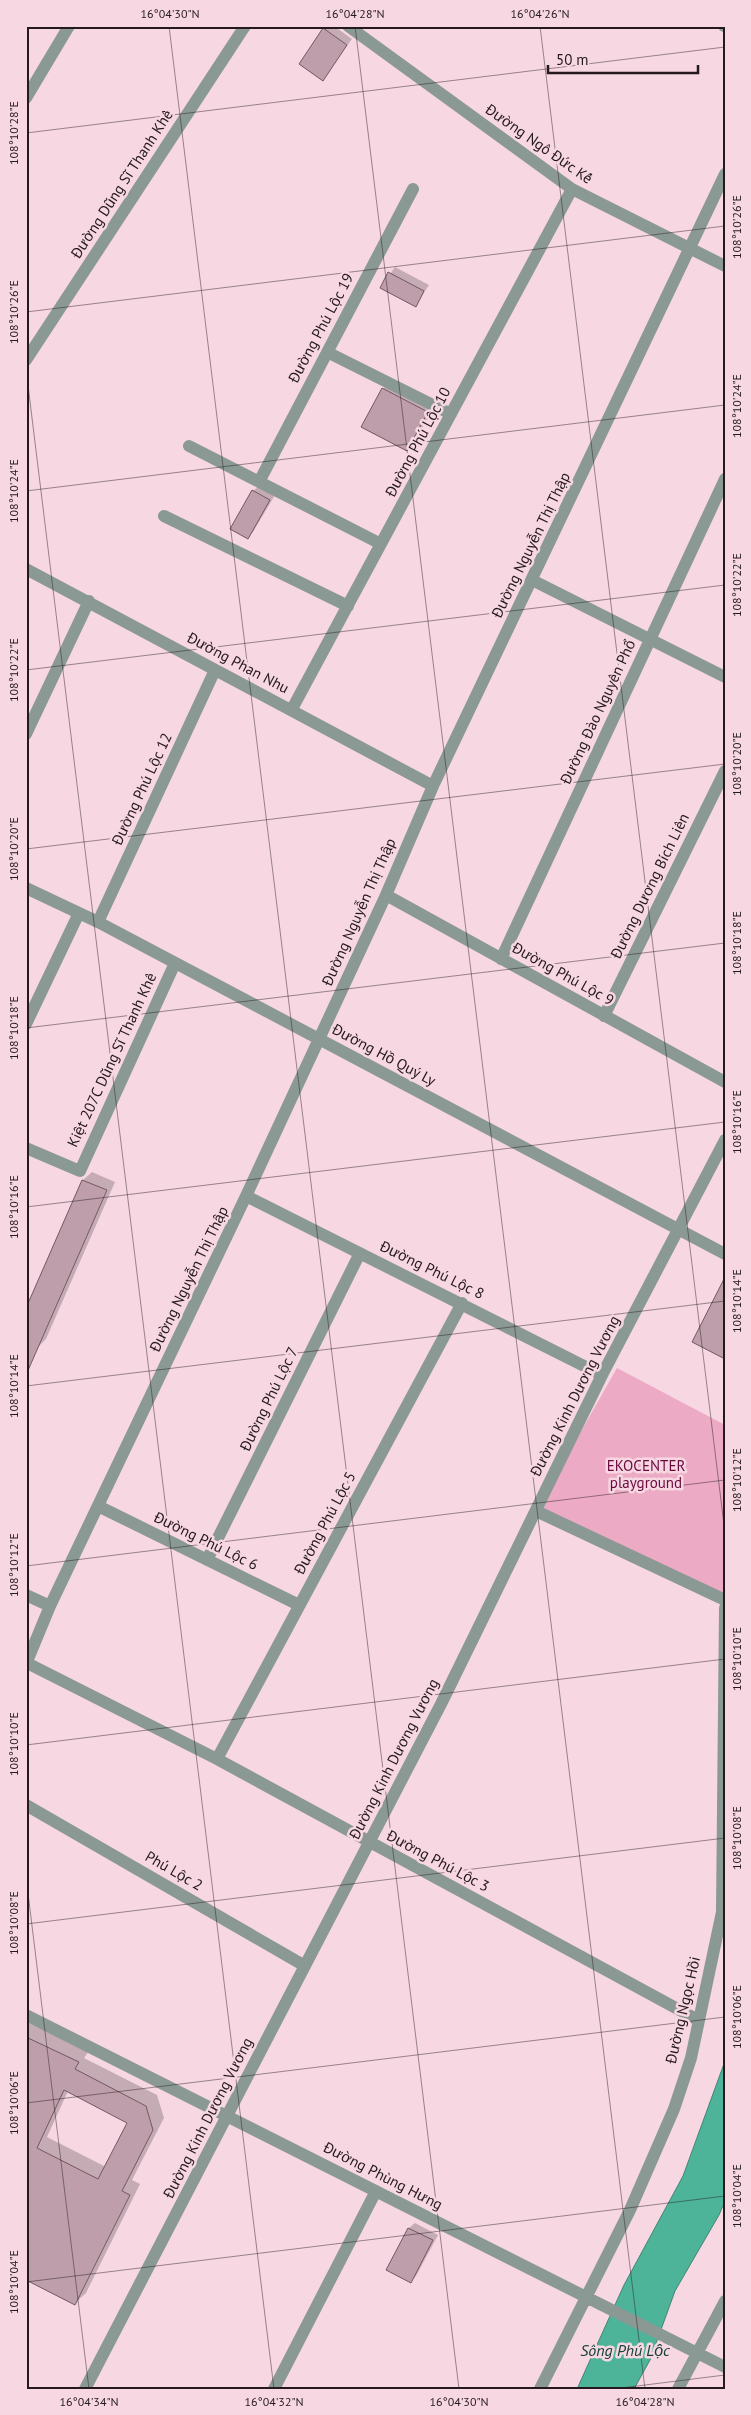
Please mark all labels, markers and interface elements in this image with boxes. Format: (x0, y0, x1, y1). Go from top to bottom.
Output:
text: 16°04'30"N (140, 6, 200, 21)
text: 16°04'28"N (325, 6, 385, 21)
text: 16°04'26"N (510, 6, 570, 21)
scale bar (548, 42, 698, 74)
text: 50 m (556, 50, 589, 69)
street label: Đường Ngô Đức Kế (481, 99, 597, 188)
text: 108°10'28"E (6, 101, 21, 165)
street label: Đường Dũng Sĩ Thanh Khê (66, 106, 177, 262)
text: 108°10'26"E (729, 195, 744, 259)
street label: Đường Phú Lộc 19 (283, 270, 357, 387)
text: 108°10'26"E (6, 280, 21, 344)
text: 108°10'24"E (729, 374, 744, 438)
street label: Đường Phú Lộc 10 (380, 384, 454, 501)
text: 108°10'24"E (6, 459, 21, 523)
street label: Đường Nguyễn Thị Thập (487, 469, 574, 622)
text: 108°10'22"E (729, 553, 744, 617)
street label: Đường Phan Nhu (183, 627, 292, 697)
street label: Đường Đào Nguyên Phổ (555, 637, 639, 788)
text: 108°10'22"E (6, 638, 21, 702)
street label: Đường Phú Lộc 12 (107, 730, 176, 849)
text: 108°10'20"E (729, 732, 744, 796)
street label: Đường Dương Bích Liên (606, 810, 693, 962)
text: 108°10'20"E (6, 817, 21, 881)
street label: Đường Nguyễn Thị Thập (317, 835, 400, 990)
text: 108°10'18"E (729, 911, 744, 975)
street label: Đường Phú Lộc 9 (508, 937, 617, 1009)
street label: Kiệt 207C Dũng Sĩ Thanh Khê (63, 970, 160, 1150)
text: 108°10'18"E (6, 996, 21, 1060)
street label: Đường Hồ Quý Ly (328, 1019, 439, 1090)
text: 108°10'16"E (729, 1090, 744, 1154)
text: 108°10'16"E (6, 1175, 21, 1239)
street label: Đường Nguyễn Thị Thập (145, 1203, 232, 1356)
street label: Đường Phú Lộc 8 (376, 1236, 487, 1303)
text: 108°10'14"E (729, 1269, 744, 1333)
street label: Đường Kinh Dương Vương (525, 1312, 623, 1480)
street label: Đường Phú Lộc 7 (235, 1344, 302, 1455)
text: 108°10'14"E (6, 1354, 21, 1418)
text: 108°10'12"E (729, 1448, 744, 1512)
park label: EKOCENTER playground (607, 1456, 685, 1492)
street label: Đường Phú Lộc 5 (289, 1468, 360, 1578)
street label: Đường Phú Lộc 6 (150, 1507, 261, 1574)
text: 108°10'12"E (6, 1533, 21, 1597)
text: 108°10'10"E (729, 1627, 744, 1691)
street label: Đường Kinh Dương Vương (344, 1675, 442, 1843)
text: 108°10'10"E (6, 1712, 21, 1776)
text: 108°10'08"E (729, 1806, 744, 1870)
street label: Đường Phú Lộc 3 (383, 1825, 493, 1896)
street label: Phú Lộc 2 (142, 1846, 206, 1895)
text: 108°10'08"E (6, 1891, 21, 1955)
street label: Đường Ngọc Hồi (661, 1954, 704, 2066)
text: 108°10'06"E (729, 1985, 744, 2049)
street label: Đường Kinh Dương Vương (158, 2034, 256, 2202)
text: 108°10'06"E (6, 2071, 21, 2135)
street label: Đường Phùng Hưng (320, 2137, 446, 2214)
text: 108°10'04"E (729, 2164, 744, 2228)
text: 108°10'04"E (6, 2250, 21, 2314)
water label: Sông Phú Lộc (580, 2340, 670, 2360)
text: 16°04'34"N (59, 2394, 119, 2409)
text: 16°04'32"N (244, 2394, 304, 2409)
text: 16°04'30"N (429, 2394, 489, 2409)
text: 16°04'28"N (615, 2394, 675, 2409)

